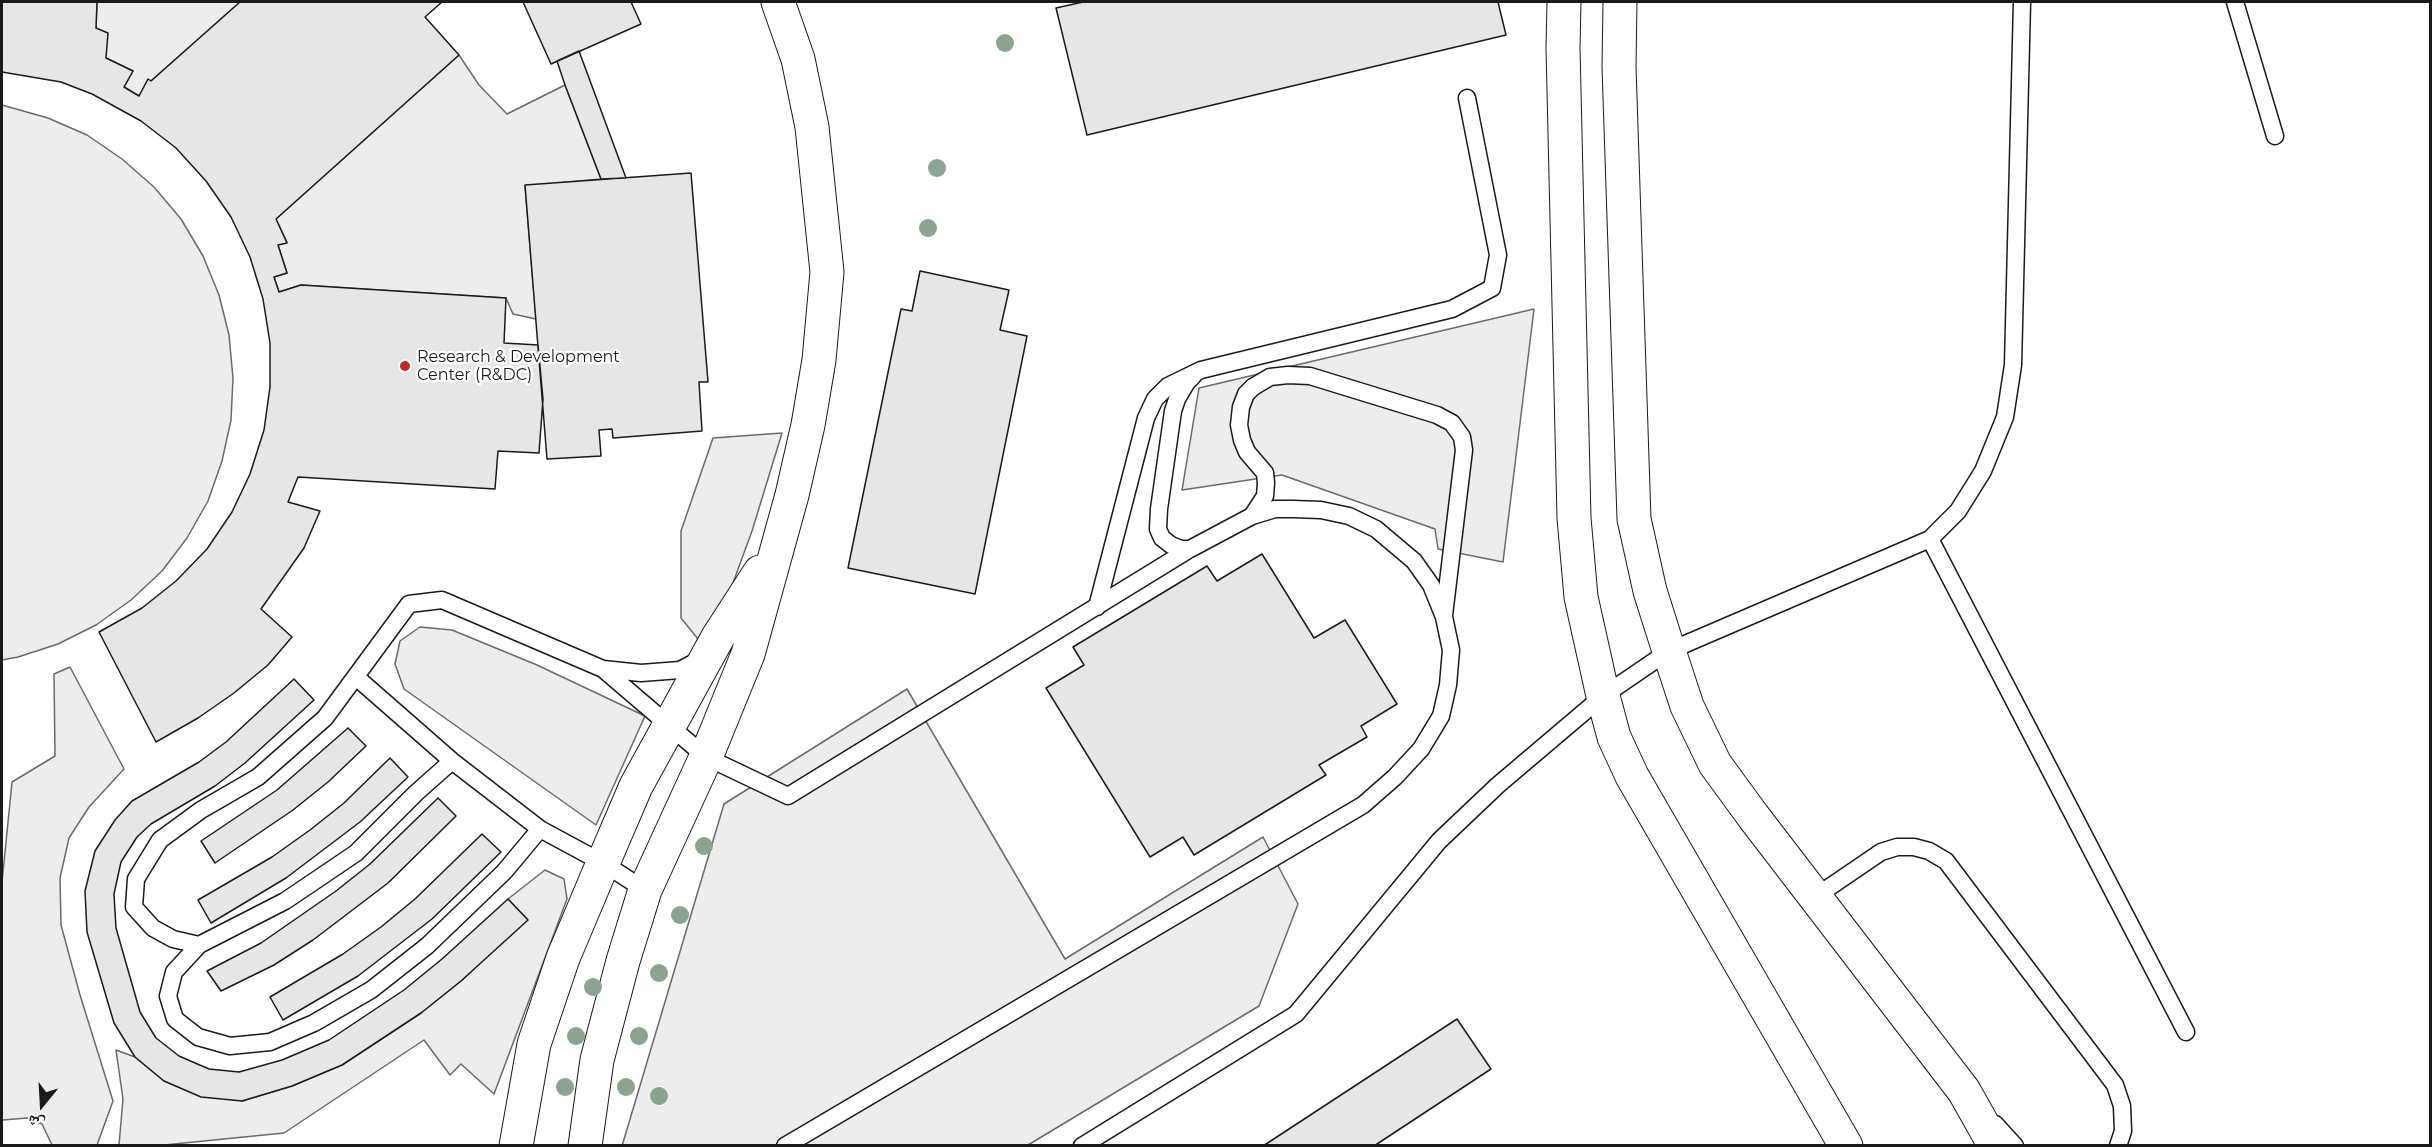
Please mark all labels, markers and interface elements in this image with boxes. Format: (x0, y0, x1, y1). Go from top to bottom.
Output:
place label: Research & Development Center (R&DC) (417, 347, 620, 385)
marker: Research & Development Center (R&DC) (398, 359, 412, 373)
north arrow (12, 1075, 72, 1135)
text: ش (25, 1111, 47, 1134)

